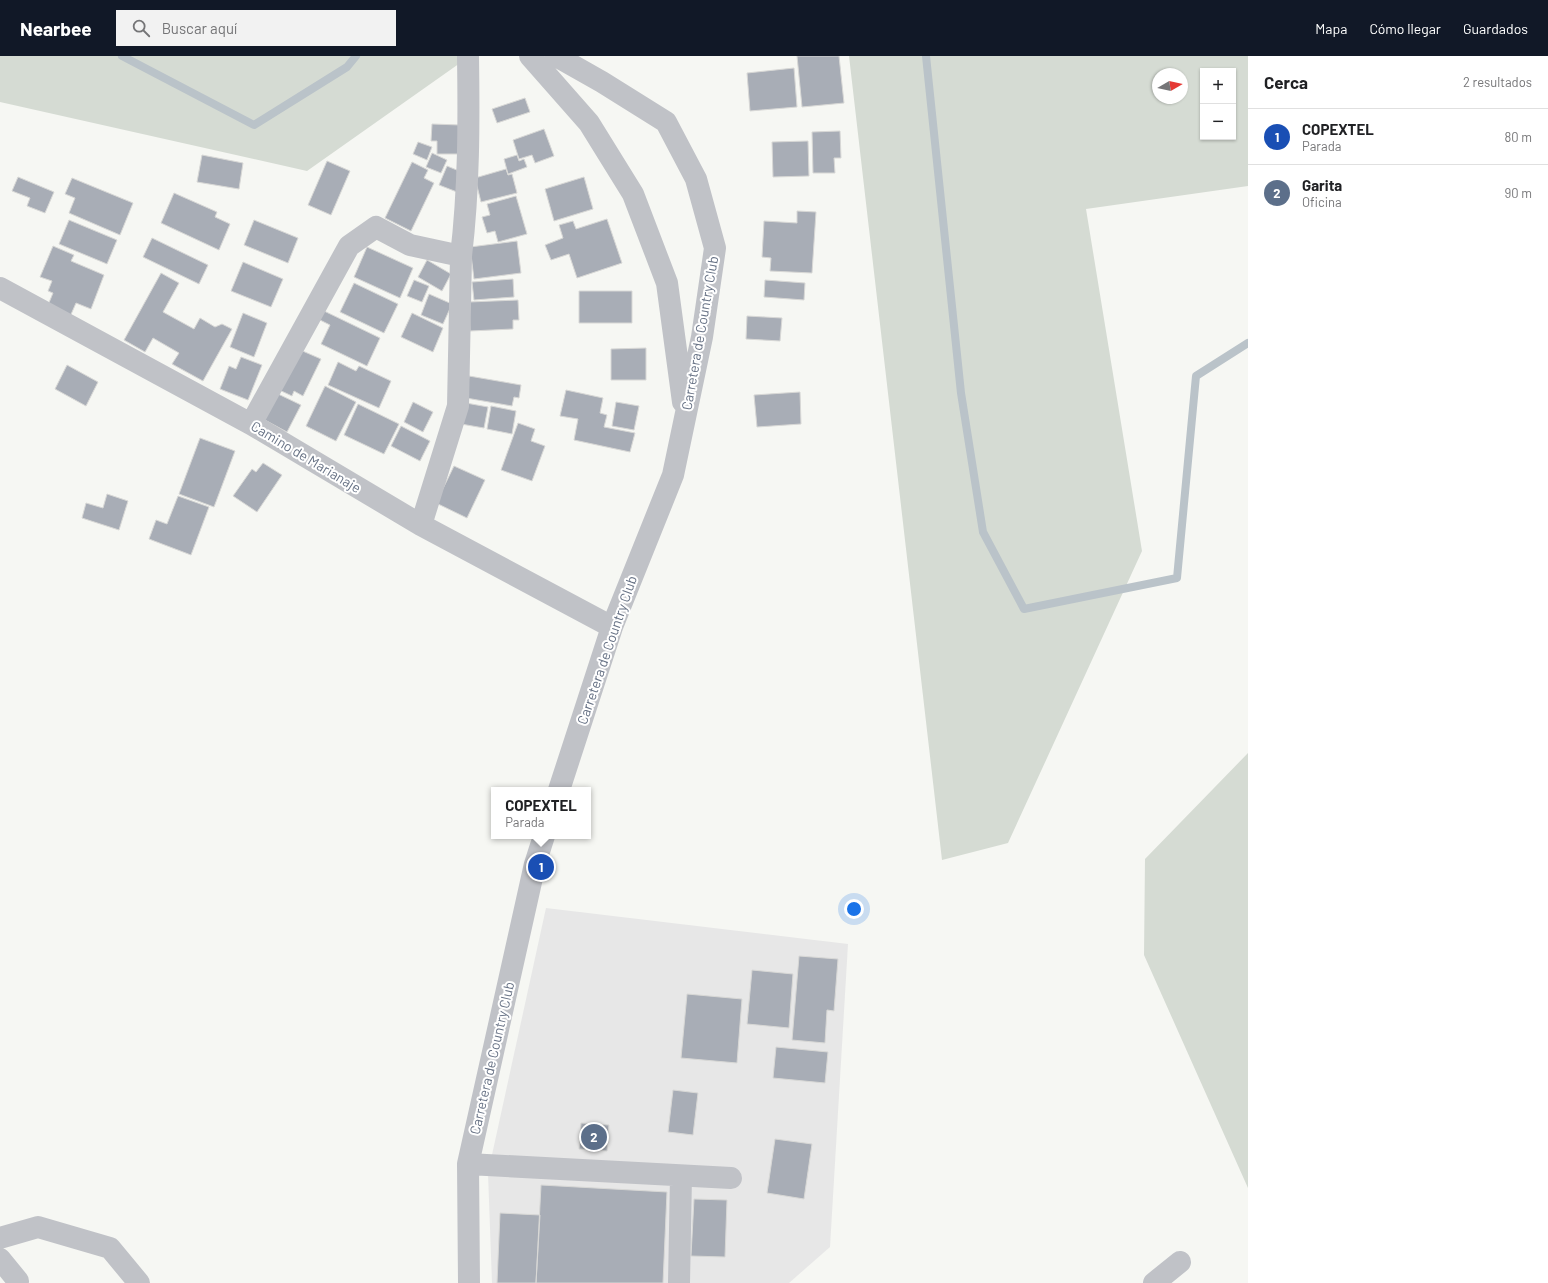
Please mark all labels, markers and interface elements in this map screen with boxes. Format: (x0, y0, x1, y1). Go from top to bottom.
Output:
search box (116, 10, 396, 46)
text: Nearbee (20, 17, 92, 40)
icon: search (130, 17, 152, 39)
text: Buscar aquí (162, 19, 237, 37)
text: Mapa (1315, 20, 1347, 37)
text: Cómo llegar (1369, 20, 1441, 37)
text: Guardados (1463, 20, 1528, 37)
north arrow (1152, 68, 1188, 104)
map controls (1200, 68, 1236, 140)
button: + (1200, 68, 1236, 104)
text: Cerca (1264, 72, 1308, 92)
text: 2 resultados (1463, 74, 1532, 90)
button: − (1200, 104, 1236, 140)
text: COPEXTEL (1302, 120, 1374, 138)
text: 1 (1275, 129, 1279, 145)
text: 80 m (1505, 129, 1532, 145)
text: Parada (1302, 138, 1341, 154)
text: Garita (1302, 176, 1342, 194)
text: 2 (1273, 185, 1281, 201)
text: 90 m (1505, 185, 1532, 201)
text: Oficina (1302, 194, 1342, 210)
street label: Carretera de Country Club (678, 255, 721, 411)
street label: Camino de Marianaje (248, 417, 364, 496)
street label: Carretera de Country Club (573, 573, 640, 726)
popup (491, 787, 591, 839)
text: COPEXTEL (505, 796, 577, 814)
text: Parada (505, 814, 545, 830)
pin: 1 (528, 852, 554, 882)
your location (844, 899, 864, 919)
street label: Carretera de Country Club (466, 980, 517, 1136)
pin: 2 (581, 1122, 607, 1152)

